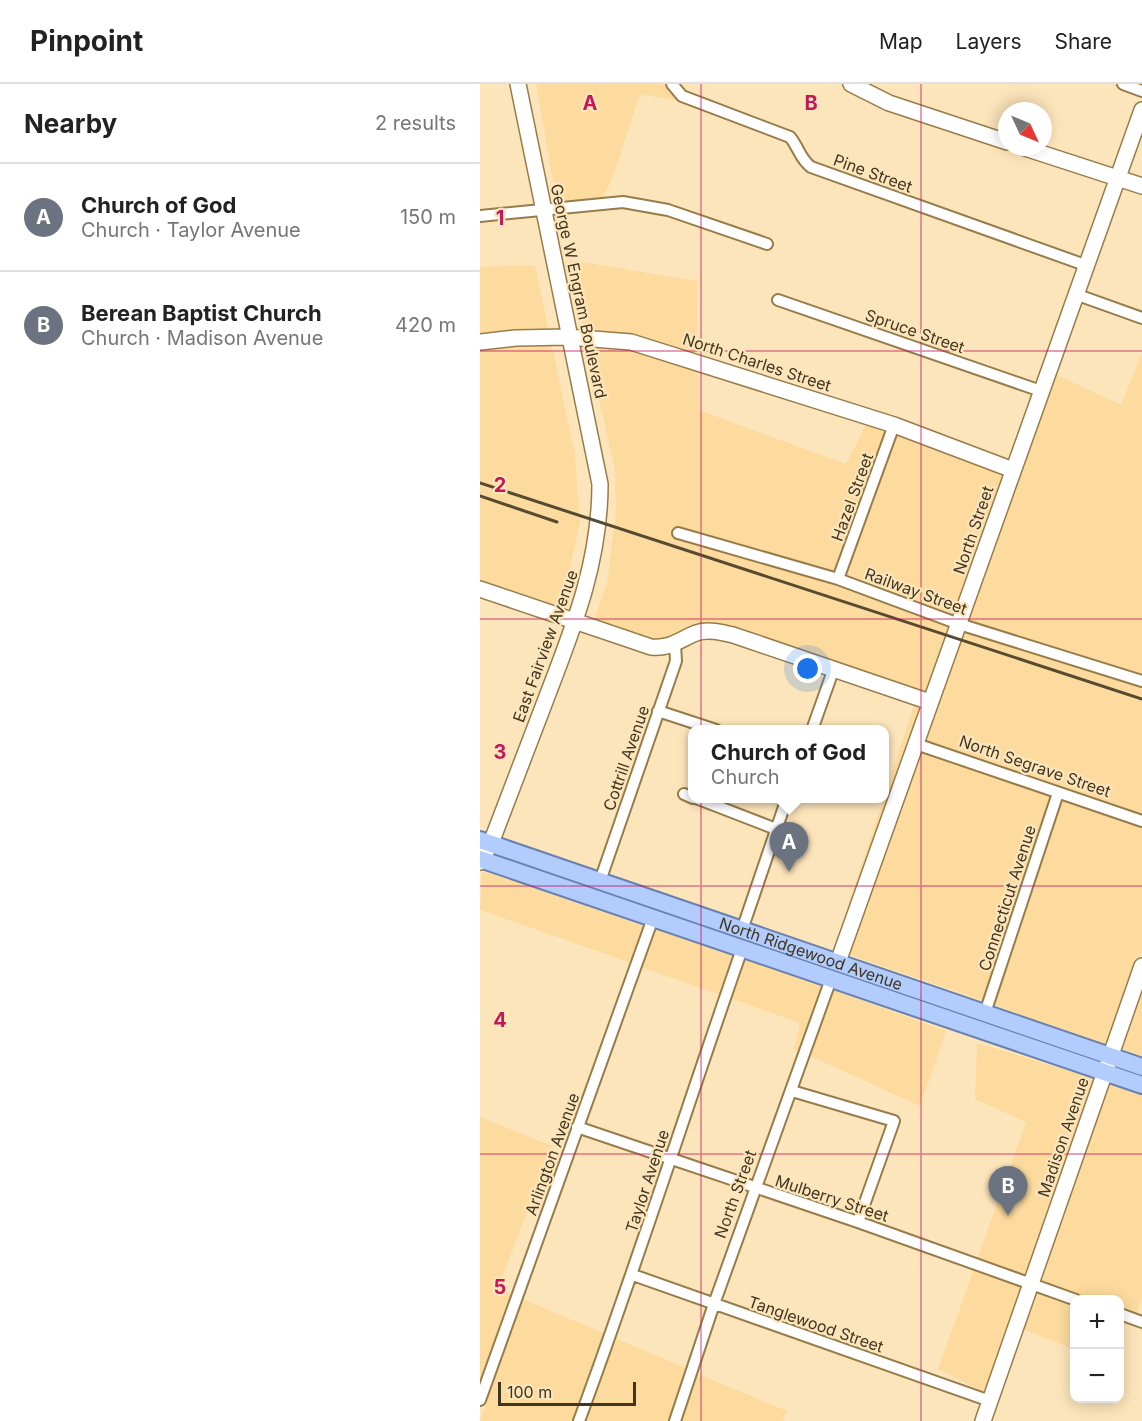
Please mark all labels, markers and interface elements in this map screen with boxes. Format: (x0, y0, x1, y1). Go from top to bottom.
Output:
text: Pinpoint (30, 24, 143, 58)
text: Map (879, 29, 923, 54)
text: Layers (956, 29, 1022, 54)
text: Share (1055, 29, 1112, 54)
text: A (583, 91, 598, 115)
text: B (804, 91, 818, 115)
north arrow (998, 102, 1052, 156)
text: Nearby (24, 108, 117, 139)
text: 2 results (375, 111, 456, 135)
street label: Pine Street (831, 149, 915, 197)
street label: George W Engram Boulevard (546, 182, 612, 400)
text: Church of God (81, 192, 236, 218)
text: A (36, 205, 51, 229)
text: 150 m (400, 205, 456, 229)
text: 1 (496, 206, 504, 230)
text: Church · Taylor Avenue (81, 218, 301, 242)
text: Berean Baptist Church (81, 300, 322, 326)
street label: Spruce Street (863, 305, 967, 357)
text: B (37, 313, 50, 337)
text: 420 m (395, 313, 456, 337)
text: Church · Madison Avenue (81, 326, 323, 350)
street label: North Charles Street (680, 329, 834, 395)
street label: Hazel Street (827, 450, 877, 544)
text: 2 (494, 473, 506, 497)
street label: North Street (949, 483, 997, 577)
street label: Railway Street (862, 563, 970, 619)
street label: East Fairview Avenue (508, 567, 582, 725)
your location (793, 654, 822, 683)
street label: Cottrill Avenue (599, 703, 653, 813)
popup (688, 725, 889, 803)
street label: North Segrave Street (957, 731, 1113, 801)
text: Church of God (711, 739, 866, 765)
text: 3 (494, 740, 506, 764)
text: Church (711, 765, 780, 789)
pin: A (770, 822, 808, 872)
street label: Connecticut Avenue (974, 822, 1040, 974)
street label: North Ridgewood Avenue (717, 913, 905, 994)
text: 4 (493, 1008, 507, 1032)
street label: Madison Avenue (1033, 1075, 1093, 1199)
street label: Arlington Avenue (521, 1090, 583, 1218)
street label: Taylor Avenue (621, 1127, 673, 1235)
street label: North Street (710, 1147, 760, 1241)
pin: B (988, 1166, 1028, 1216)
street label: Mulberry Street (773, 1170, 891, 1226)
text: 5 (494, 1275, 506, 1299)
street label: Tanglewood Street (746, 1291, 886, 1357)
map controls (1070, 1295, 1124, 1403)
button: + (1070, 1295, 1124, 1349)
button: − (1070, 1349, 1124, 1403)
scale bar (498, 1379, 636, 1406)
text: 100 m (507, 1382, 552, 1402)

